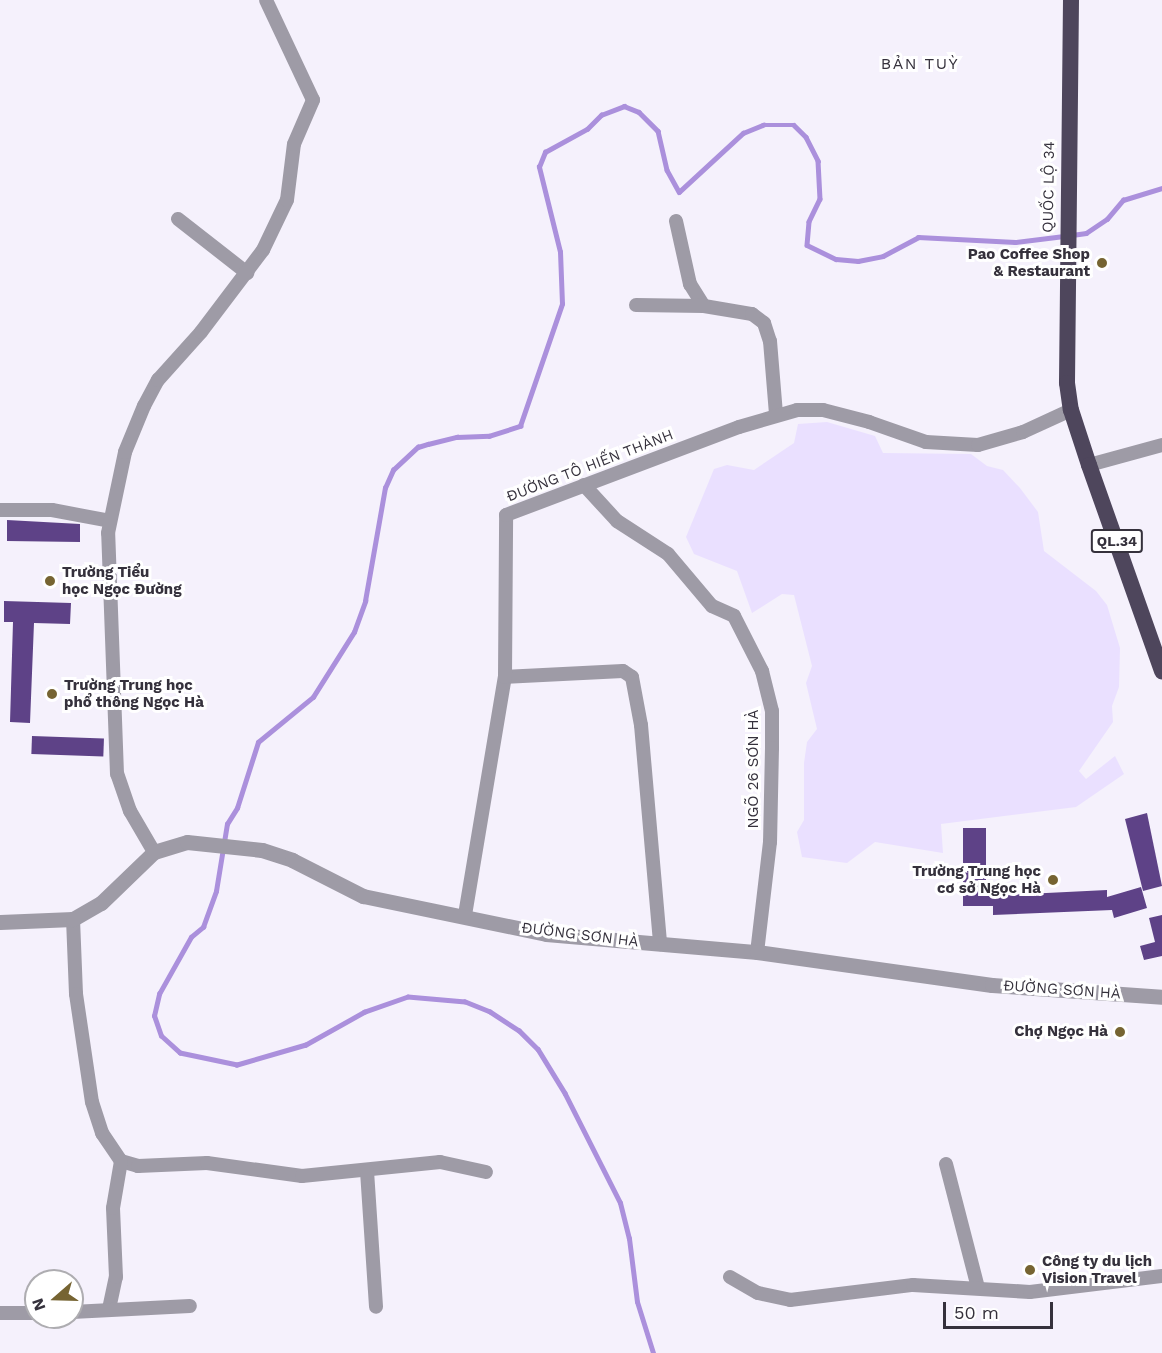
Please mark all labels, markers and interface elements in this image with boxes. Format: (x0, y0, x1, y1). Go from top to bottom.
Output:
district label: BẢN TUỲ (881, 54, 959, 74)
street label: QUỐC LỘ 34 (1039, 141, 1059, 233)
place label: Pao Coffee Shop & Restaurant (968, 245, 1090, 280)
marker: Pao Coffee Shop & Restaurant (1095, 256, 1109, 270)
street label: ĐƯỜNG TÔ HIẾN THÀNH (504, 426, 676, 506)
road number: QL.34 (1090, 530, 1144, 552)
place label: Trường Tiểu học Ngọc Đường (62, 563, 182, 598)
marker: Trường Tiểu học Ngọc Đường (43, 574, 57, 588)
place label: Trường Trung học phổ thông Ngọc Hà (64, 676, 204, 711)
marker: Trường Trung học phổ thông Ngọc Hà (45, 687, 59, 701)
street label: NGÕ 26 SƠN HÀ (745, 709, 763, 829)
place label: Trường Trung học cơ sở Ngọc Hà (912, 862, 1041, 897)
marker: Trường Trung học cơ sở Ngọc Hà (1046, 873, 1060, 887)
street label: ĐƯỜNG SƠN HÀ (520, 919, 640, 951)
street label: ĐƯỜNG SƠN HÀ (1003, 977, 1121, 1003)
place label: Chợ Ngọc Hà (1014, 1023, 1108, 1041)
marker: Chợ Ngọc Hà (1113, 1025, 1127, 1039)
place label: Công ty du lịch Vision Travel (1042, 1252, 1153, 1287)
marker: Công ty du lịch Vision Travel (1023, 1263, 1037, 1277)
north arrow (24, 1269, 84, 1329)
scale bar (946, 1290, 1056, 1328)
text: N (28, 1296, 49, 1313)
text: 50 m (954, 1302, 999, 1323)

